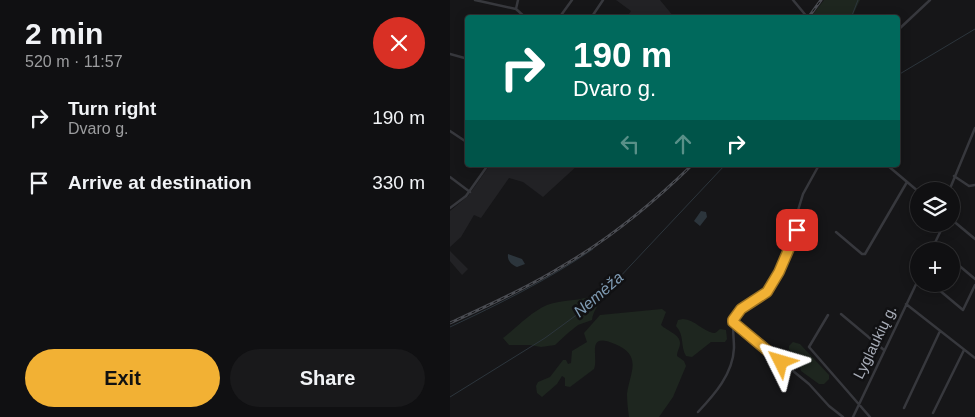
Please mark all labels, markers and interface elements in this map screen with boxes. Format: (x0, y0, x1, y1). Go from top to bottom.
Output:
text: 2 min (25, 17, 103, 50)
button: close (373, 17, 425, 69)
icon: right (490, 35, 555, 100)
text: 190 m (573, 35, 672, 74)
text: 520 m · 11:57 (25, 53, 123, 70)
text: Dvaro g. (573, 76, 656, 101)
text: Turn right (68, 98, 156, 119)
icon: right (25, 104, 53, 132)
text: 190 m (372, 107, 425, 128)
text: Dvaro g. (68, 120, 128, 137)
icon: left (616, 130, 644, 158)
icon: ahead (669, 130, 697, 158)
icon: right (722, 130, 750, 158)
icon: arrive (25, 169, 53, 197)
text: Arrive at destination (68, 172, 252, 193)
text: 330 m (372, 172, 425, 193)
map controls (910, 182, 960, 292)
button: layers (910, 182, 960, 232)
pin (776, 209, 818, 251)
icon: arrive (783, 216, 811, 244)
button: + (910, 242, 960, 292)
water label: Nemėža (570, 268, 626, 320)
street label: Lyglaukių g. (849, 302, 900, 381)
position arrow (754, 335, 806, 387)
button: Exit (25, 349, 220, 407)
button: Share (230, 349, 425, 407)

